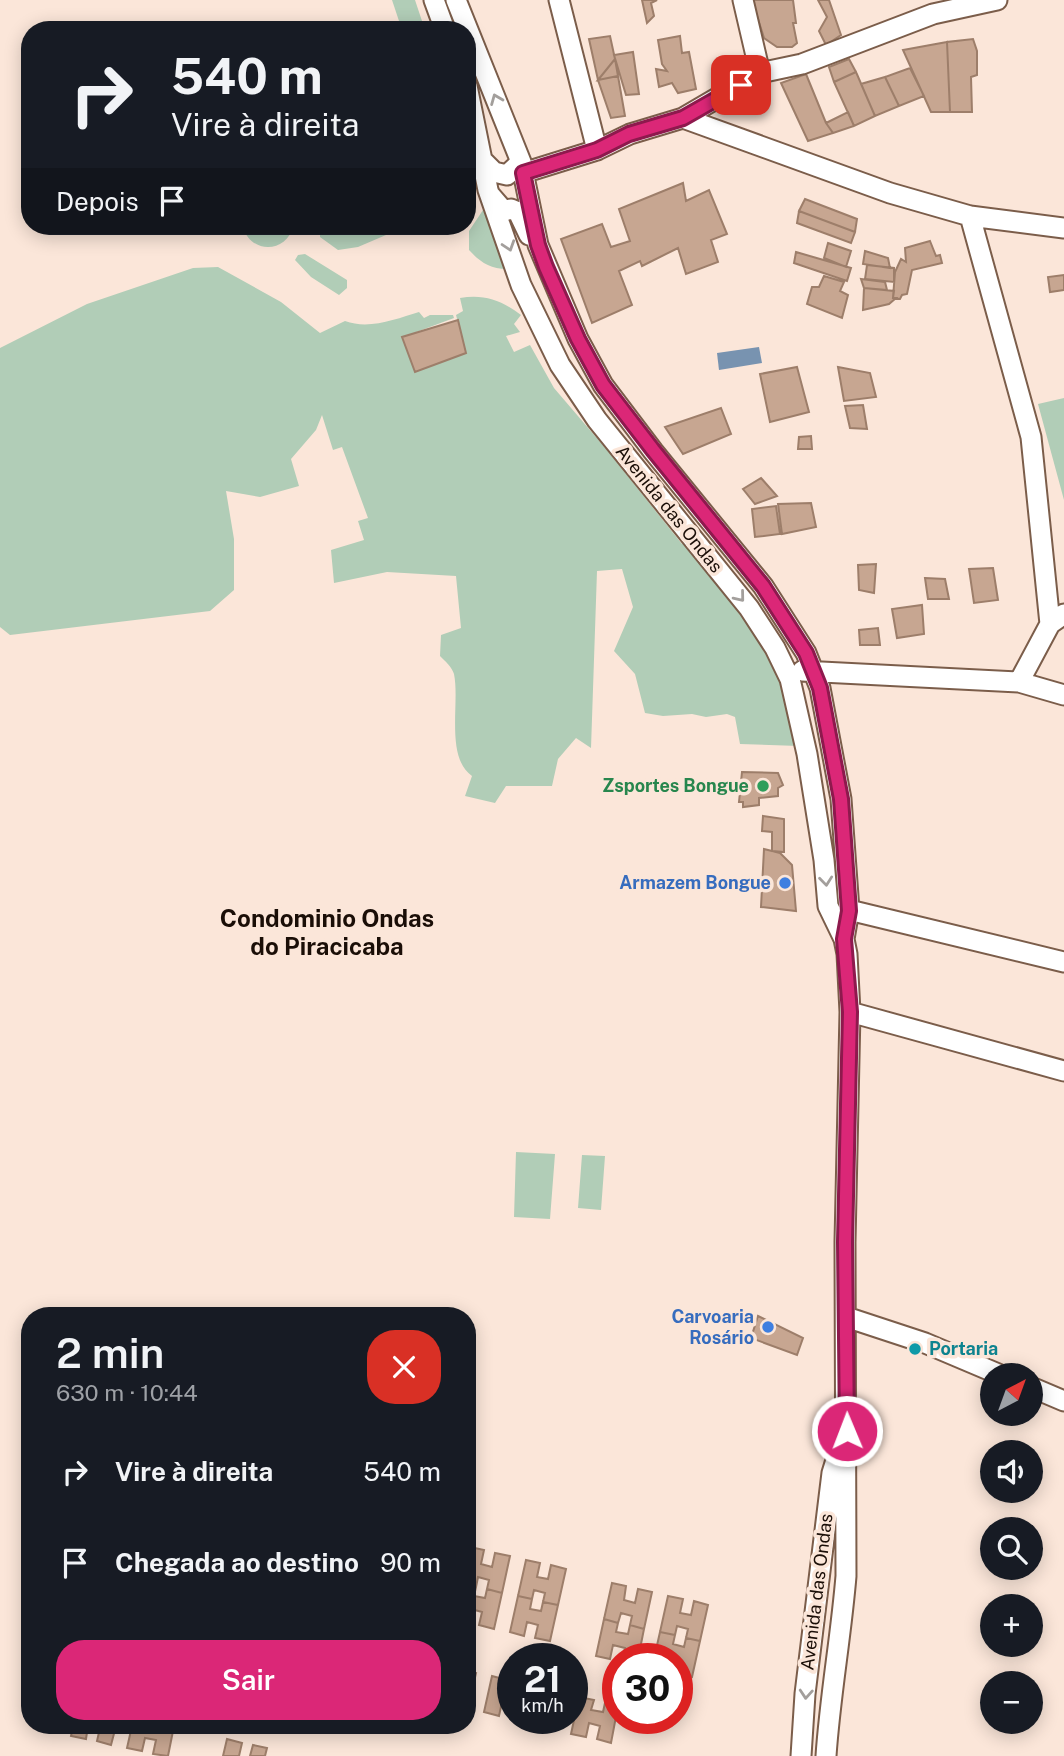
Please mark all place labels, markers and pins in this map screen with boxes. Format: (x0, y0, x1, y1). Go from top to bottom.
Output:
pin (711, 55, 771, 115)
place label: Zsportes Bongue (602, 775, 749, 796)
marker: Zsportes Bongue (755, 778, 771, 794)
place label: Armazem Bongue (619, 872, 771, 893)
marker: Armazem Bongue (777, 875, 793, 891)
place label: Carvoaria Rosário (671, 1306, 754, 1348)
marker: Carvoaria Rosário (760, 1319, 776, 1335)
place label: Portaria (929, 1338, 998, 1359)
marker: Portaria (907, 1341, 923, 1357)

